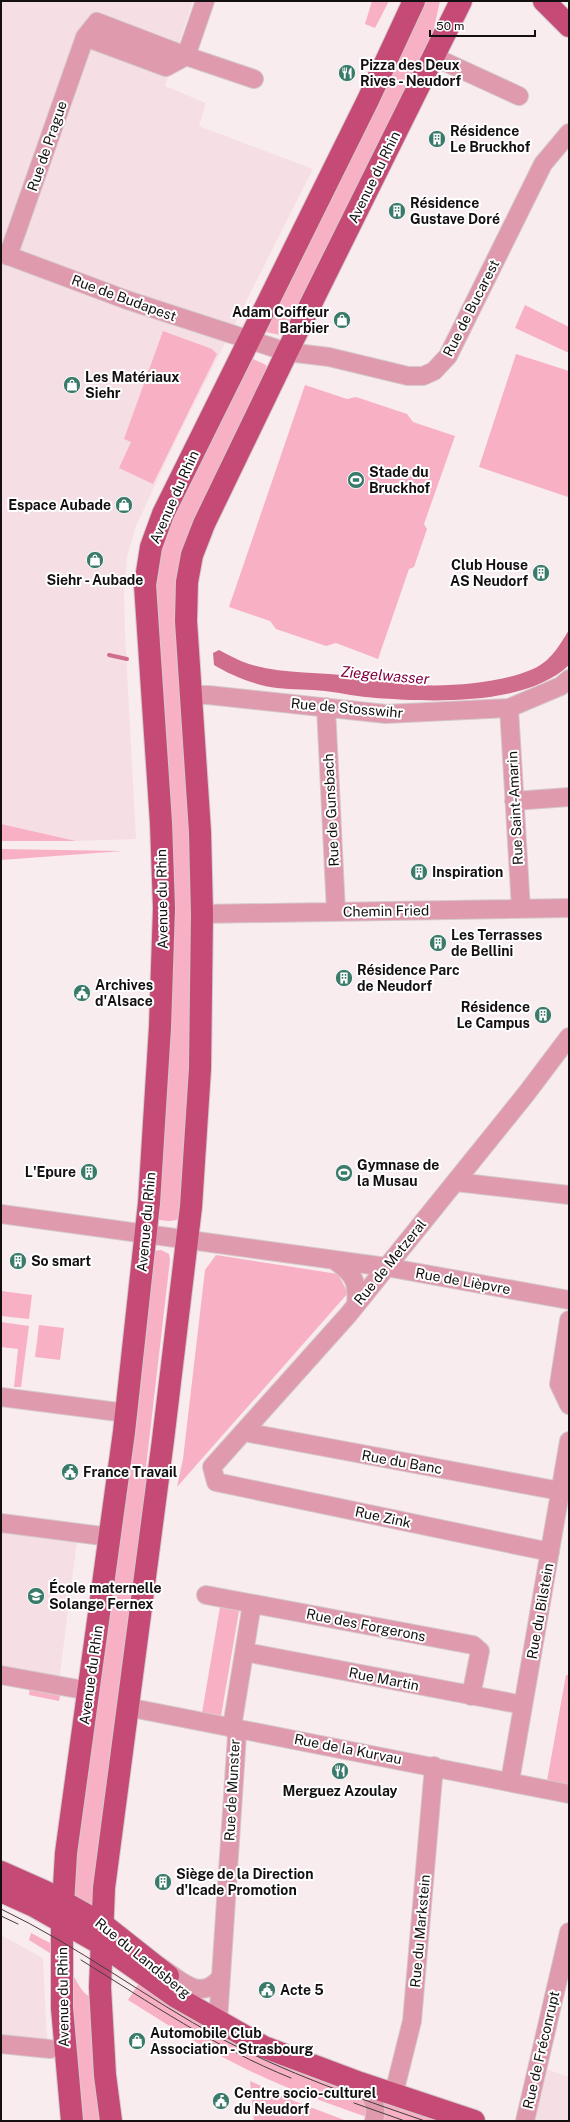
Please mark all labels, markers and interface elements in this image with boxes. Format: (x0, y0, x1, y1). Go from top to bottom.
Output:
scale bar (430, 12, 535, 38)
text: 50 m (436, 19, 464, 33)
place label: Pizza des Deux Rives - Neudorf (360, 57, 462, 89)
restaurant icon: Pizza des Deux Rives - Neudorf (337, 63, 357, 83)
street label: Rue de Prague (24, 99, 70, 193)
place label: Résidence Le Bruckhof (450, 123, 531, 155)
street label: Avenue du Rhin (345, 128, 403, 226)
building icon: Résidence Le Bruckhof (427, 129, 447, 149)
place label: Résidence Gustave Doré (410, 195, 500, 227)
building icon: Résidence Gustave Doré (387, 201, 407, 221)
street label: Rue de Bucarest (440, 257, 502, 359)
street label: Rue de Budapest (69, 272, 179, 324)
place label: Adam Coiffeur Barbier (232, 304, 329, 336)
shop icon: Adam Coiffeur Barbier (332, 310, 352, 330)
place label: Les Matériaux Siehr (85, 369, 180, 401)
shop icon: Les Matériaux Siehr (62, 375, 82, 395)
street label: Avenue du Rhin (146, 448, 202, 546)
place label: Stade du Bruckhof (369, 464, 431, 496)
sports icon: Stade du Bruckhof (346, 470, 366, 490)
shop icon: Espace Aubade (114, 495, 134, 515)
place label: Espace Aubade (8, 497, 111, 513)
shop icon: Siehr - Aubade (85, 550, 105, 570)
place label: Club House AS Neudorf (450, 557, 528, 589)
building icon: Club House AS Neudorf (531, 563, 551, 583)
place label: Siehr - Aubade (47, 572, 143, 588)
water label: Ziegelwasser (340, 663, 430, 687)
street label: Rue de Stosswihr (290, 695, 404, 721)
street label: Rue Saint-Amarin (504, 751, 526, 865)
street label: Rue de Gunsbach (320, 753, 342, 867)
street label: Avenue du Rhin (153, 849, 171, 949)
building icon: Inspiration (409, 862, 429, 882)
place label: Inspiration (432, 864, 503, 880)
street label: Chemin Fried (343, 902, 429, 920)
place label: Les Terrasses de Bellini (451, 927, 542, 959)
building icon: Les Terrasses de Bellini (428, 933, 448, 953)
place label: Résidence Parc de Neudorf (357, 962, 460, 994)
building icon: Résidence Parc de Neudorf (334, 968, 354, 988)
place label: Archives d'Alsace (95, 977, 153, 1009)
public building icon: Archives d'Alsace (72, 983, 92, 1003)
place label: Résidence Le Campus (456, 999, 530, 1031)
building icon: Résidence Le Campus (533, 1005, 553, 1025)
place label: Gymnase de la Musau (357, 1157, 439, 1189)
building icon: L'Epure (79, 1162, 99, 1182)
sports icon: Gymnase de la Musau (334, 1163, 354, 1183)
place label: L'Epure (25, 1164, 76, 1180)
street label: Avenue du Rhin (134, 1171, 158, 1273)
street label: Rue de Metzeral (351, 1216, 429, 1308)
building icon: So smart (8, 1251, 28, 1271)
place label: So smart (31, 1253, 91, 1269)
street label: Rue de Lièpvre (414, 1265, 512, 1297)
street label: Rue du Banc (361, 1447, 443, 1477)
public building icon: France Travail (60, 1462, 80, 1482)
place label: France Travail (83, 1464, 178, 1480)
street label: Rue Zink (353, 1503, 413, 1531)
street label: Rue du Bilstein (524, 1562, 556, 1660)
place label: École maternelle Solange Fernex (49, 1579, 162, 1612)
school or university icon: École maternelle Solange Fernex (26, 1586, 46, 1606)
street label: Rue des Forgerons (305, 1606, 427, 1644)
street label: Avenue du Rhin (76, 1624, 106, 1726)
street label: Rue Martin (348, 1664, 420, 1694)
street label: Rue de la Kurvau (293, 1731, 403, 1767)
street label: Rue de Munster (221, 1738, 243, 1842)
restaurant icon: Merguez Azoulay (330, 1761, 350, 1781)
place label: Merguez Azoulay (283, 1783, 398, 1799)
place label: Siège de la Direction d'Icade Promotion (176, 1866, 313, 1898)
building icon: Siège de la Direction d'Icade Promotion (153, 1872, 173, 1892)
street label: Rue du Markstein (407, 1874, 433, 1988)
street label: Rue du Landsberg (92, 1915, 194, 2001)
street label: Avenue du Rhin (54, 1947, 72, 2047)
public building icon: Acte 5 (257, 1980, 277, 2000)
place label: Acte 5 (280, 1982, 324, 1998)
street label: Rue de Fréconrupt (520, 1990, 562, 2110)
place label: Automobile Club Association - Strasbourg (150, 2025, 313, 2057)
shop icon: Automobile Club Association - Strasbourg (127, 2031, 147, 2051)
place label: Centre socio-culturel du Neudorf (234, 2085, 377, 2117)
public building icon: Centre socio-culturel du Neudorf (211, 2091, 231, 2111)

